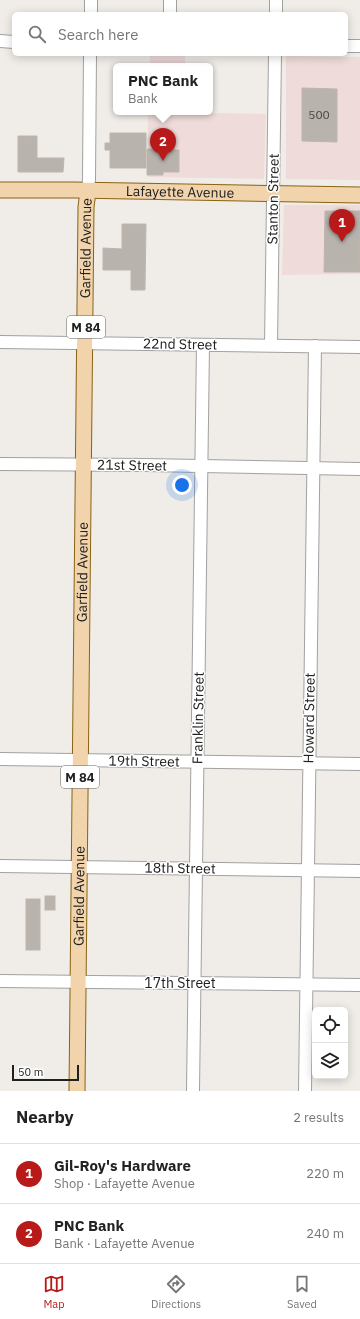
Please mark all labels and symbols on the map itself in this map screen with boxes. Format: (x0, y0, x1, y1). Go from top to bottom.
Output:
house number: 500 (308, 107, 330, 122)
pin: 2 (150, 128, 176, 161)
street label: Stanton Street (263, 153, 283, 245)
street label: Lafayette Avenue (126, 182, 235, 202)
street label: Garfield Avenue (76, 197, 96, 298)
pin: 1 (329, 209, 355, 242)
road number: M 84 (67, 316, 105, 338)
street label: 22nd Street (143, 334, 218, 354)
street label: 21st Street (97, 455, 167, 475)
your location (172, 475, 192, 495)
street label: Garfield Avenue (73, 522, 92, 622)
street label: Franklin Street (188, 672, 208, 764)
street label: Howard Street (299, 672, 319, 763)
street label: 19th Street (108, 751, 180, 771)
road number: M 84 (61, 766, 99, 788)
street label: Garfield Avenue (69, 846, 88, 946)
street label: 18th Street (144, 858, 216, 878)
street label: 17th Street (144, 974, 216, 992)
scale bar (12, 1063, 79, 1082)

